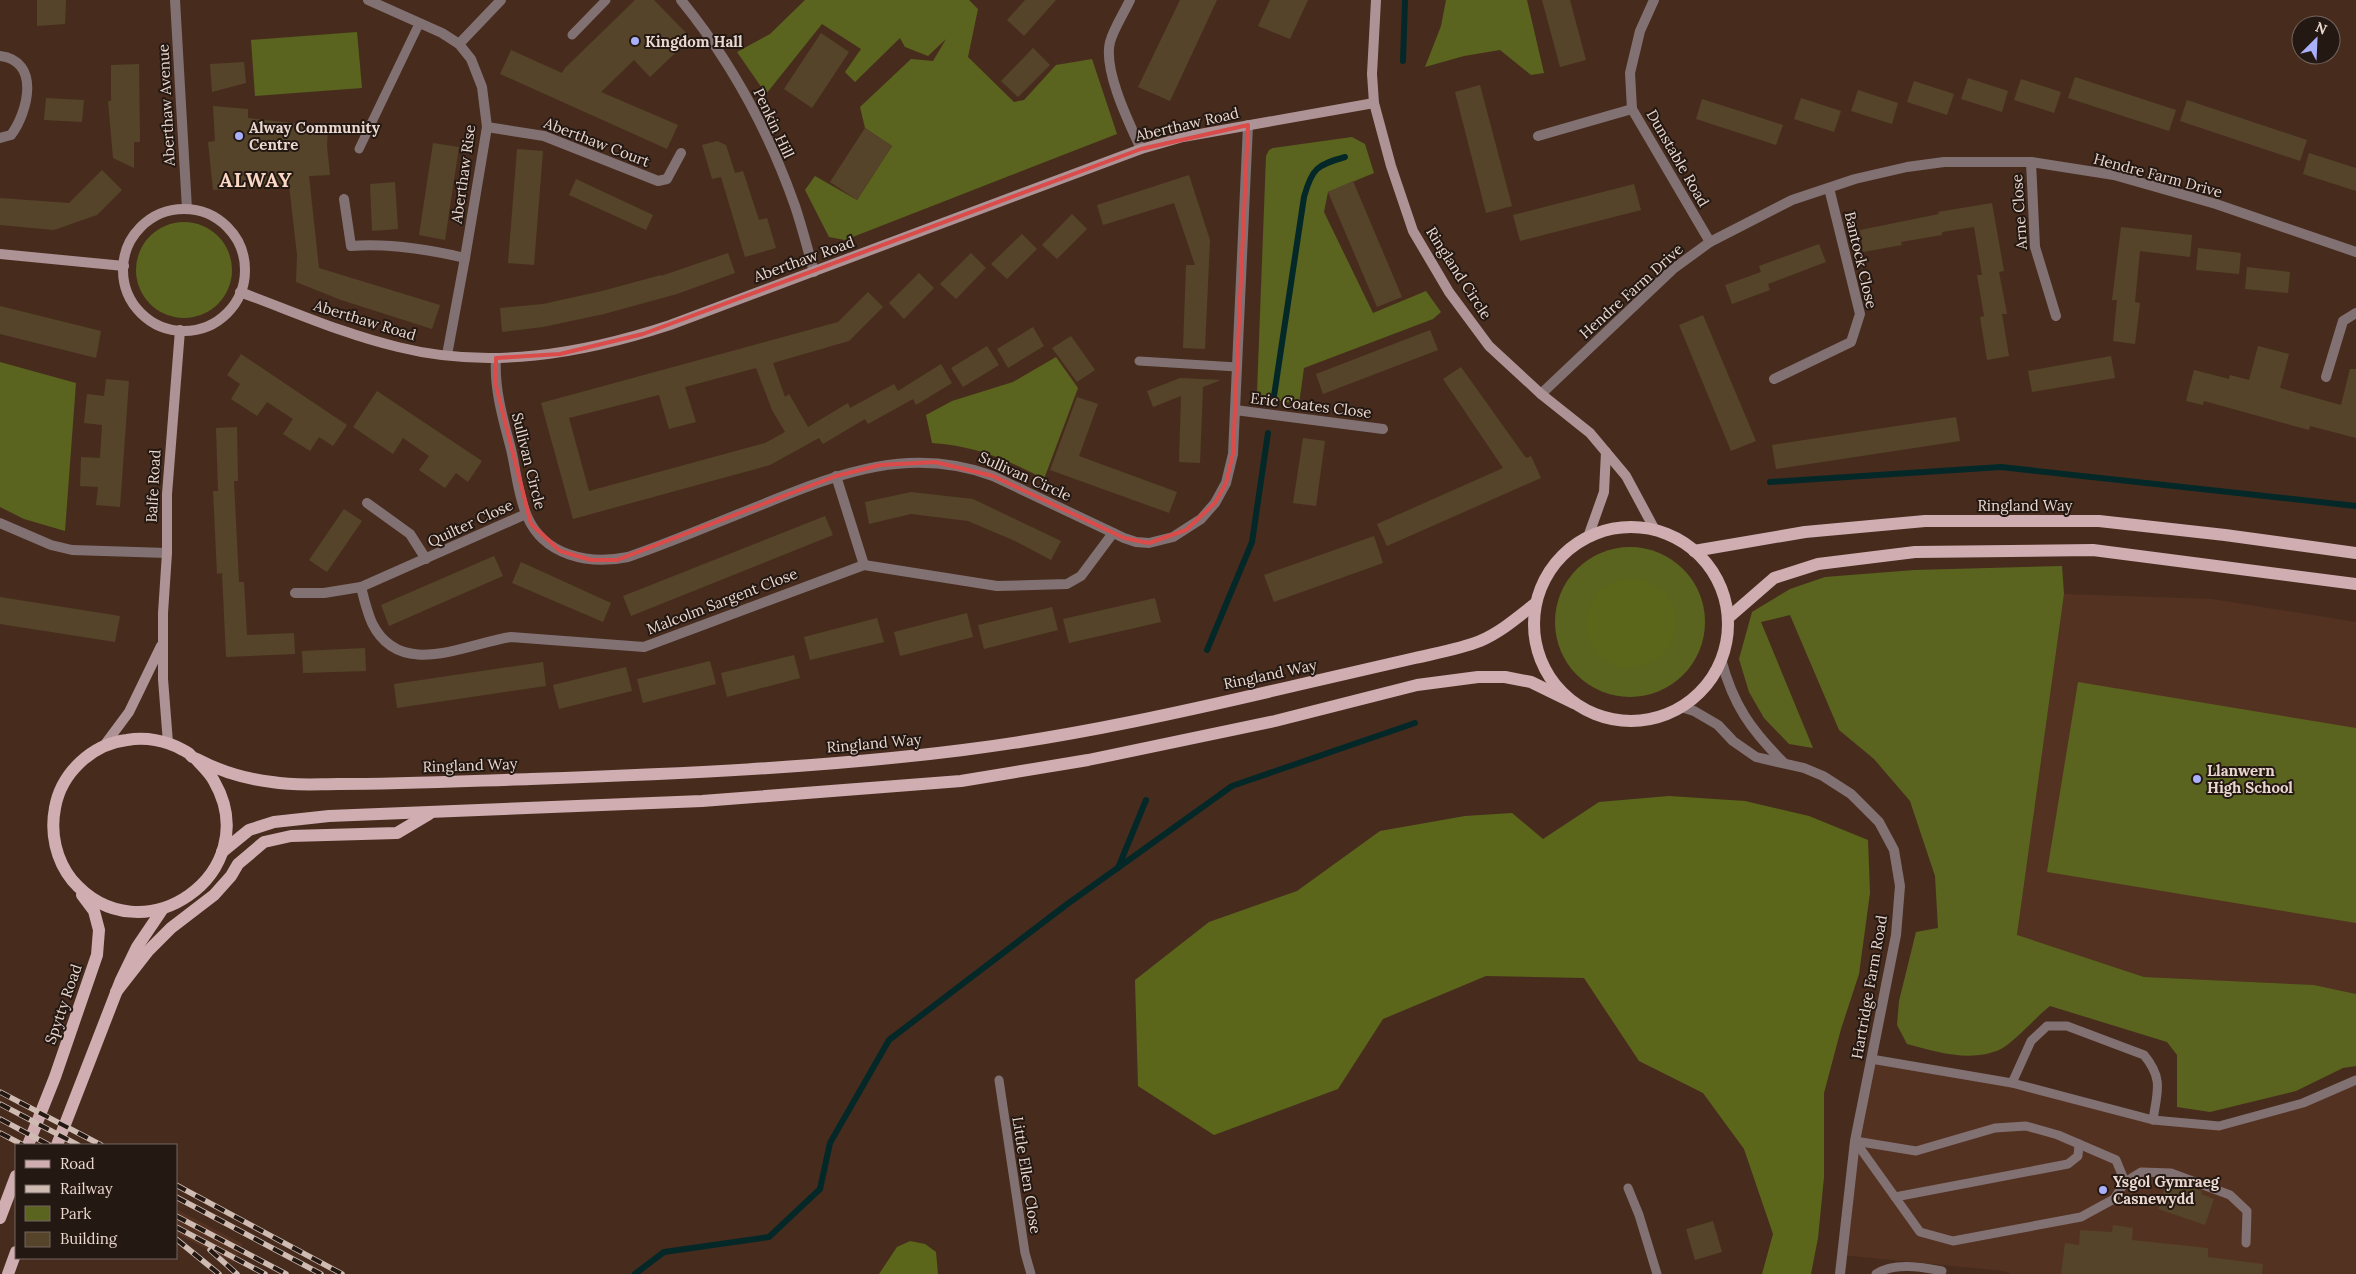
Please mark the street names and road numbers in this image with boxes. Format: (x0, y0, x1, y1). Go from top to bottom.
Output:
street label: Aberthaw Avenue (153, 44, 179, 167)
street label: Penkin Hill (749, 85, 799, 161)
street label: Aberthaw Road (1132, 103, 1241, 145)
street label: Dunstable Road (1642, 106, 1714, 210)
street label: Aberthaw Court (540, 113, 653, 171)
street label: Aberthaw Rise (447, 123, 479, 226)
street label: Hendre Farm Drive (2091, 149, 2225, 201)
street label: Arne Close (2007, 174, 2031, 251)
street label: Bantock Close (1841, 210, 1881, 310)
street label: Ringland Circle (1422, 223, 1496, 323)
street label: Aberthaw Road (750, 232, 857, 286)
street label: Hendre Farm Drive (1575, 240, 1687, 342)
street label: Aberthaw Road (311, 295, 418, 345)
street label: Eric Coates Close (1249, 388, 1373, 422)
street label: Sullivan Circle (508, 411, 550, 511)
street label: Sullivan Circle (976, 447, 1074, 505)
street label: Balfe Road (142, 449, 164, 523)
street label: Quilter Close (424, 495, 516, 551)
street label: Ringland Way (1977, 496, 2073, 515)
street label: Malcolm Sargent Close (644, 563, 800, 639)
street label: Ringland Way (1222, 655, 1319, 693)
street label: Ringland Way (826, 729, 922, 757)
street label: Ringland Way (422, 754, 518, 776)
street label: Hartridge Farm Road (1847, 914, 1891, 1060)
street label: Spytty Road (40, 961, 86, 1047)
street label: Little Ellen Close (1008, 1115, 1046, 1235)

